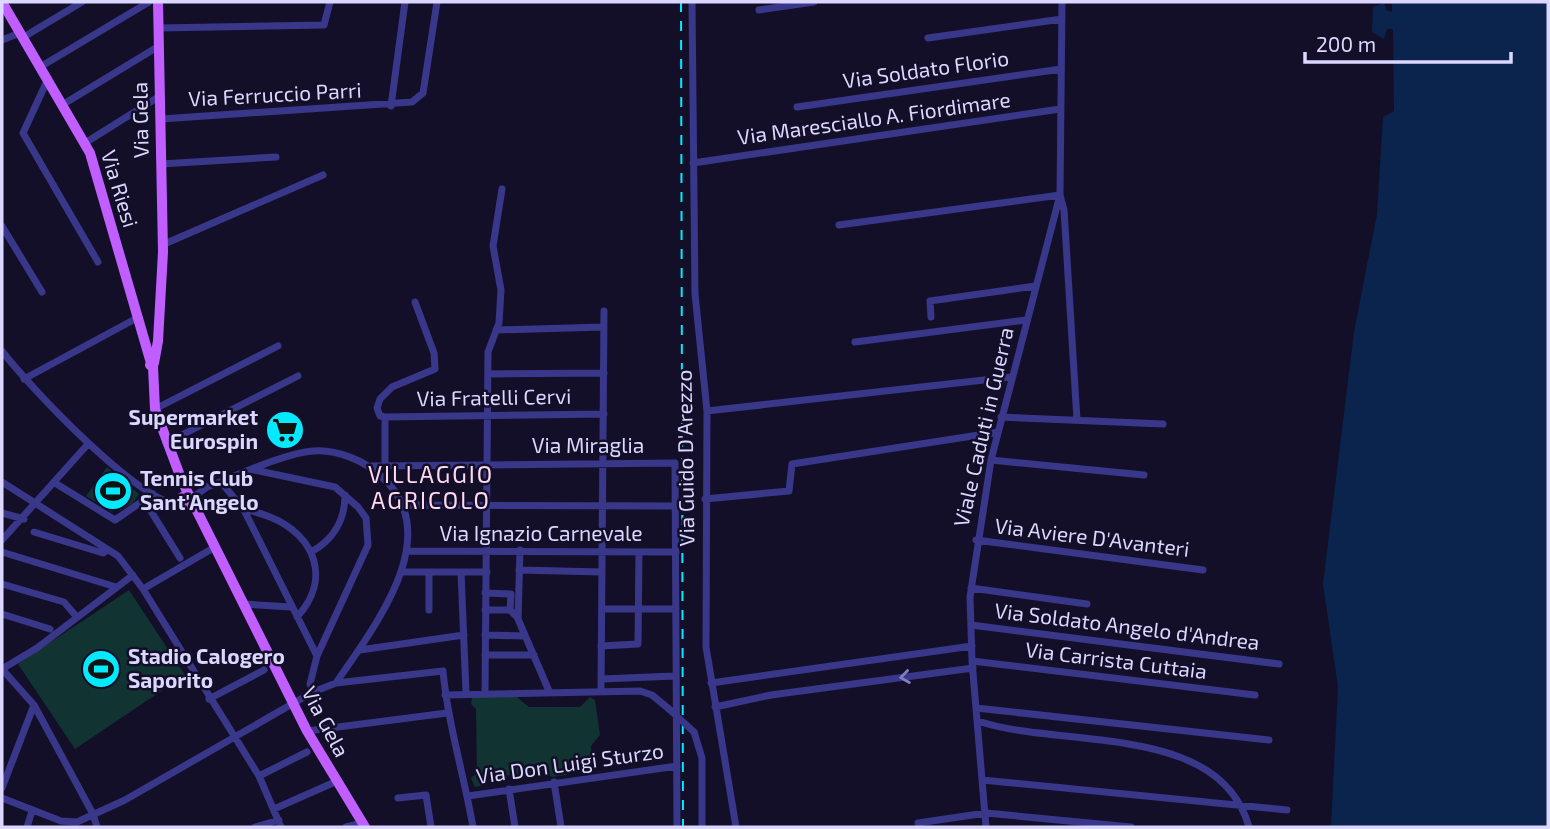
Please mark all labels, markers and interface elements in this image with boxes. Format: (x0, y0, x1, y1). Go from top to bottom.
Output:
scale bar (1305, 21, 1512, 65)
text: 200 m (1316, 31, 1376, 56)
street label: Via Soldato Florio (841, 44, 1010, 93)
street label: Via Ferruccio Parri (188, 76, 362, 111)
street label: Via Gela (126, 82, 153, 158)
street label: Via Maresciallo A. Fiordimare (736, 86, 1012, 149)
street label: Via Riesi (97, 147, 144, 230)
street label: Viale Caduti in Guerra (947, 324, 1018, 529)
street label: Via Guido D'Arezzo (670, 370, 699, 547)
street label: Via Fratelli Cervi (416, 383, 572, 410)
place label: Supermarket Eurospin (129, 404, 258, 453)
supermarket icon: Supermarket Eurospin (264, 409, 306, 451)
street label: Via Miraglia (532, 432, 644, 457)
district label: VILLAGGIO AGRICOLO (368, 460, 494, 514)
place label: Tennis Club Sant'Angelo (140, 465, 259, 514)
sports icon: Tennis Club Sant'Angelo (92, 470, 134, 512)
street label: Via Aviere D'Avanteri (993, 512, 1191, 561)
street label: Via Ignazio Carnevale (439, 520, 643, 545)
street label: Via Soldato Angelo d'Andrea (993, 597, 1261, 654)
street label: Via Carrista Cuttaia (1024, 636, 1208, 683)
place label: Stadio Calogero Saporito (128, 643, 285, 692)
sports icon: Stadio Calogero Saporito (80, 648, 122, 690)
one-way arrow (899, 669, 911, 684)
street label: Via Gela (297, 682, 355, 761)
street label: Via Don Luigi Sturzo (474, 737, 665, 788)

